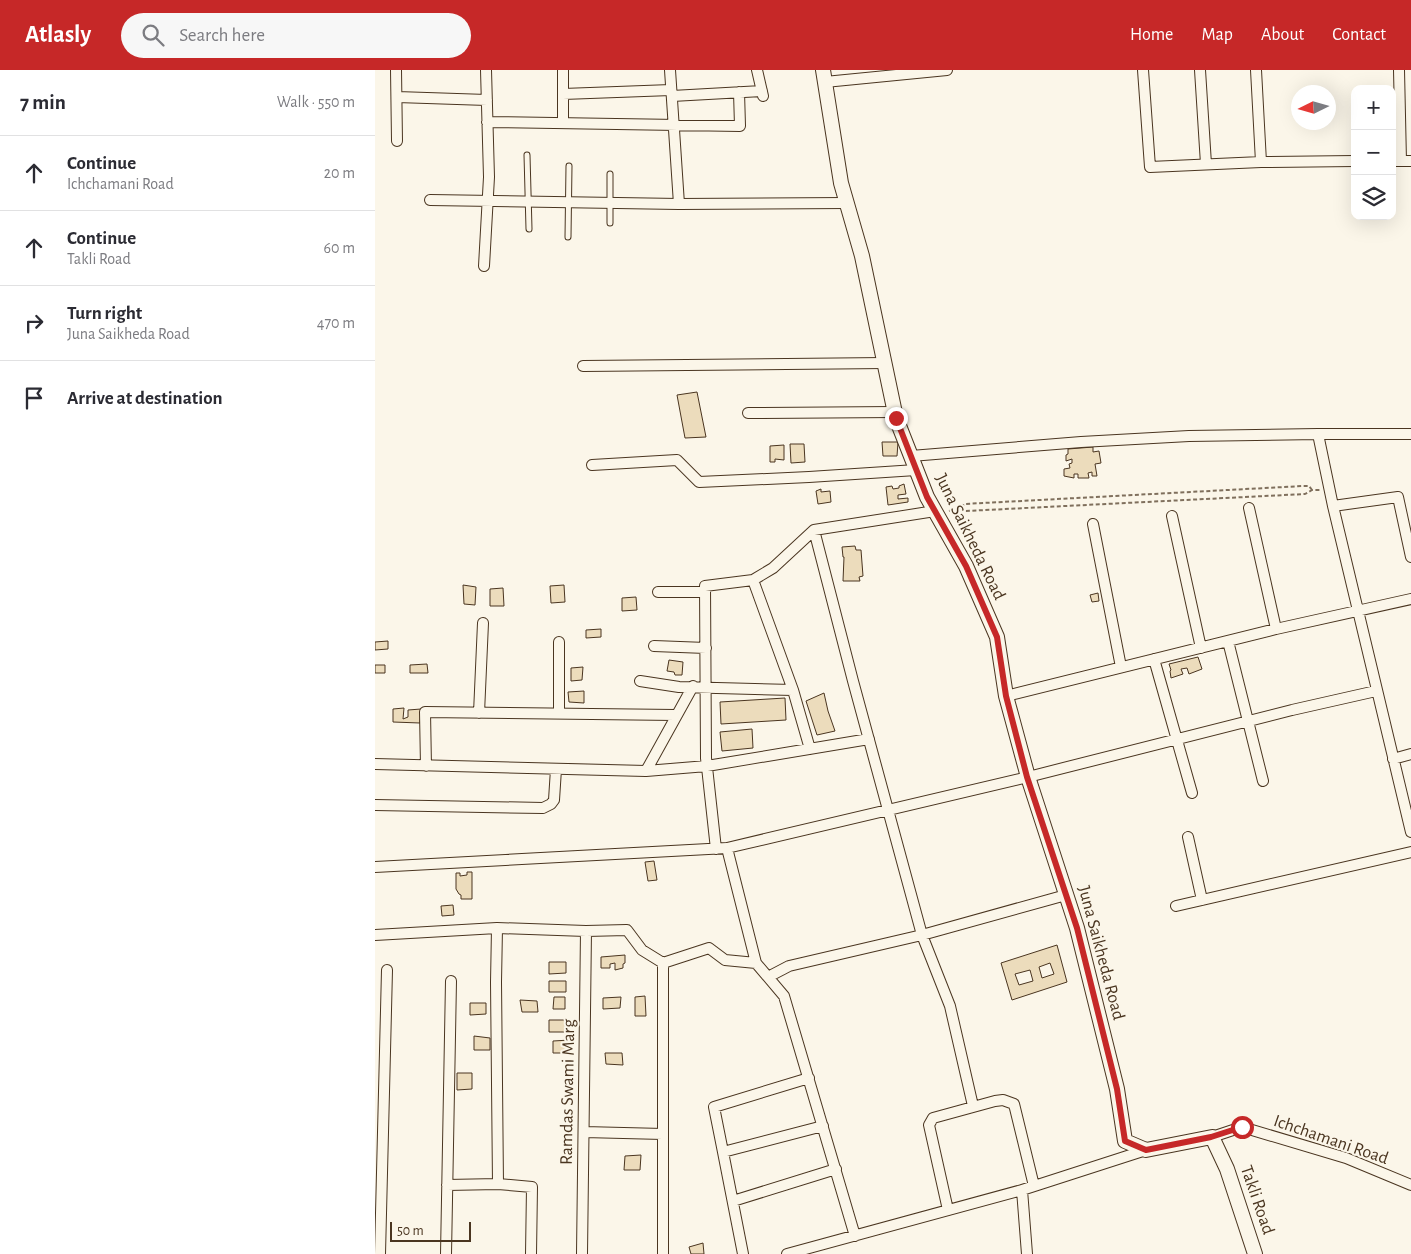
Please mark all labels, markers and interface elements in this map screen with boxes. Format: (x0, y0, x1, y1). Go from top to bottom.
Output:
search box (121, 13, 471, 58)
icon: search (139, 21, 167, 49)
text: Atlasly (25, 23, 91, 47)
text: Search here (179, 26, 265, 45)
text: Home (1130, 26, 1173, 44)
text: Map (1201, 26, 1233, 44)
text: About (1261, 26, 1304, 44)
text: Contact (1332, 26, 1386, 44)
north arrow (1291, 85, 1336, 130)
map controls (1351, 85, 1396, 220)
button: + (1351, 85, 1396, 130)
text: 7 min (20, 92, 66, 113)
text: Walk · 550 m (277, 94, 355, 110)
button: − (1351, 130, 1396, 175)
text: Continue (67, 154, 136, 173)
icon: ahead (20, 159, 48, 187)
text: 20 m (324, 165, 355, 181)
button: layers (1351, 175, 1396, 220)
text: Ichchamani Road (67, 176, 174, 192)
text: Continue (67, 229, 136, 248)
icon: ahead (20, 234, 48, 262)
text: 60 m (324, 240, 355, 256)
text: Takli Road (67, 251, 131, 267)
text: Turn right (67, 304, 142, 323)
icon: right (20, 309, 48, 337)
text: 470 m (317, 315, 355, 331)
text: Juna Saikheda Road (67, 326, 190, 342)
icon: arrive (20, 384, 48, 412)
text: Arrive at destination (67, 389, 223, 408)
route end (885, 407, 908, 430)
street label: Juna Saikheda Road (932, 471, 1008, 603)
street label: Juna Saikheda Road (1074, 884, 1128, 1022)
street label: Ramdas Swami Marg (558, 1019, 578, 1165)
street label: Ichchamani Road (1271, 1112, 1391, 1168)
route start (1231, 1116, 1254, 1139)
street label: Takli Road (1237, 1163, 1277, 1237)
scale bar (390, 1219, 471, 1242)
text: 50 m (397, 1224, 424, 1238)

